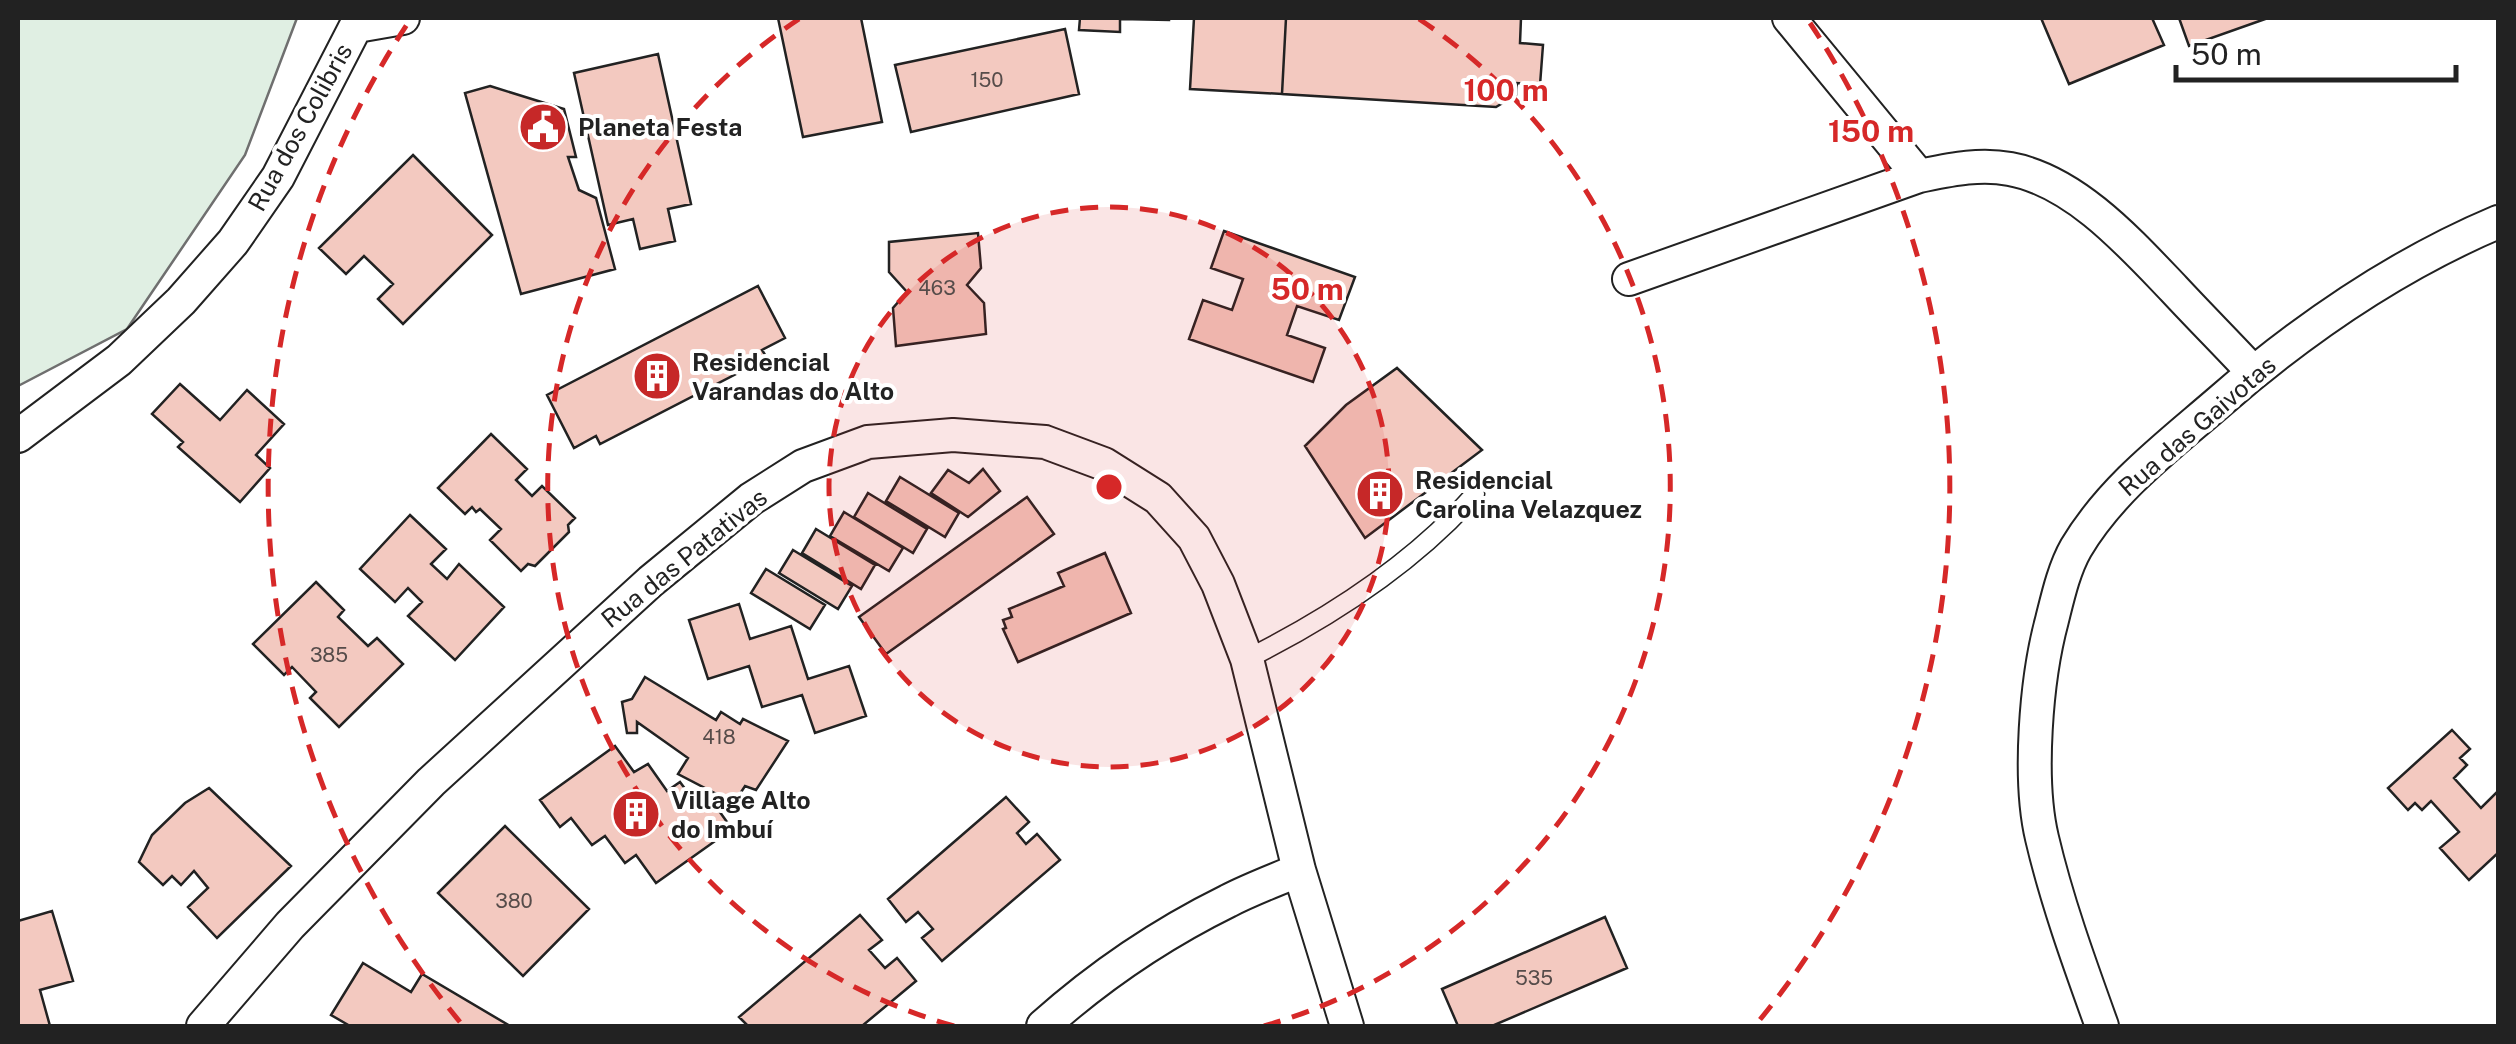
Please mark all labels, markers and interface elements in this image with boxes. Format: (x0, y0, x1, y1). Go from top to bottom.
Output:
scale bar (2176, 20, 2456, 82)
text: 50 m (2191, 36, 2262, 72)
street label: Rua dos Colibris (242, 38, 358, 216)
house number: 150 (970, 68, 1004, 92)
text: 100 m (1463, 72, 1549, 108)
public building icon: Planeta Festa (517, 101, 569, 153)
place label: Planeta Festa (578, 112, 742, 142)
text: 150 m (1828, 113, 1914, 149)
text: 50 m (1270, 271, 1344, 307)
house number: 463 (918, 276, 956, 300)
place label: Residencial Varandas do Alto (692, 347, 894, 406)
building icon: Residencial Varandas do Alto (631, 350, 683, 402)
street label: Rua das Gaivotas (2112, 350, 2282, 502)
place label: Residencial Carolina Velazquez (1415, 465, 1642, 524)
building icon: Residencial Carolina Velazquez (1354, 468, 1406, 520)
centre of rings (1091, 469, 1127, 505)
street label: Rua das Patativas (595, 482, 773, 634)
house number: 385 (310, 643, 348, 667)
house number: 418 (702, 725, 736, 749)
place label: Village Alto do Imbuí (671, 785, 811, 844)
building icon: Village Alto do Imbuí (610, 788, 662, 840)
house number: 380 (495, 889, 533, 913)
house number: 535 (1515, 966, 1553, 990)

